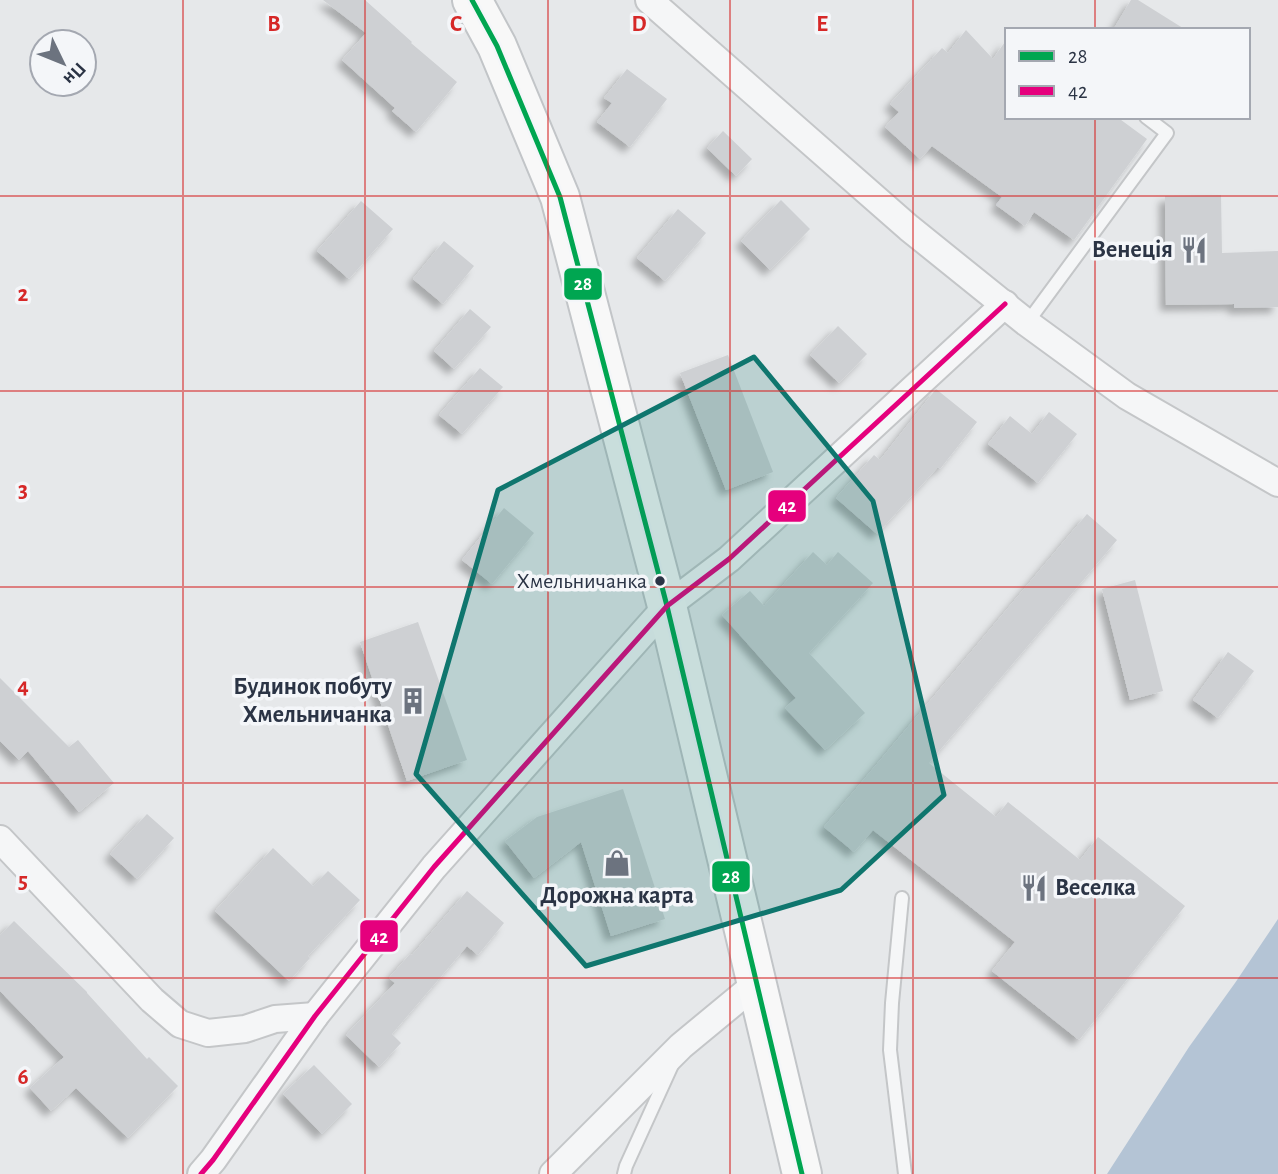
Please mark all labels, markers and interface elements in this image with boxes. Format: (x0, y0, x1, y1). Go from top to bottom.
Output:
text: B (267, 13, 281, 36)
text: C (450, 13, 462, 36)
text: D (631, 13, 647, 36)
text: E (816, 13, 828, 36)
north arrow (28, 28, 98, 98)
legend (1005, 28, 1250, 119)
text: 28 (1068, 46, 1088, 67)
text: Пн (59, 59, 89, 89)
text: 42 (1068, 81, 1088, 102)
restaurant icon: Венеція (1179, 235, 1209, 265)
place label: Венеція (1092, 238, 1173, 262)
line badge: 28 (563, 267, 603, 301)
text: 28 (574, 275, 592, 294)
text: 2 (18, 283, 29, 306)
text: 3 (18, 479, 28, 502)
line badge: 42 (767, 489, 807, 523)
text: 42 (778, 497, 796, 516)
place label: Хмельничанка (517, 570, 647, 592)
marker: Хмельничанка (653, 574, 667, 588)
text: 4 (17, 675, 29, 698)
place label: Будинок побуту Хмельничанка (233, 675, 392, 727)
building icon: Будинок побуту Хмельничанка (398, 686, 428, 716)
shop icon: Дорожна карта (602, 848, 632, 878)
line badge: 28 (711, 860, 751, 893)
text: 28 (722, 868, 740, 887)
text: 5 (18, 870, 28, 893)
restaurant icon: Веселка (1019, 873, 1049, 903)
place label: Веселка (1055, 876, 1136, 900)
place label: Дорожна карта (540, 884, 694, 908)
line badge: 42 (359, 919, 399, 953)
text: 42 (370, 928, 388, 947)
text: 6 (17, 1066, 29, 1089)

